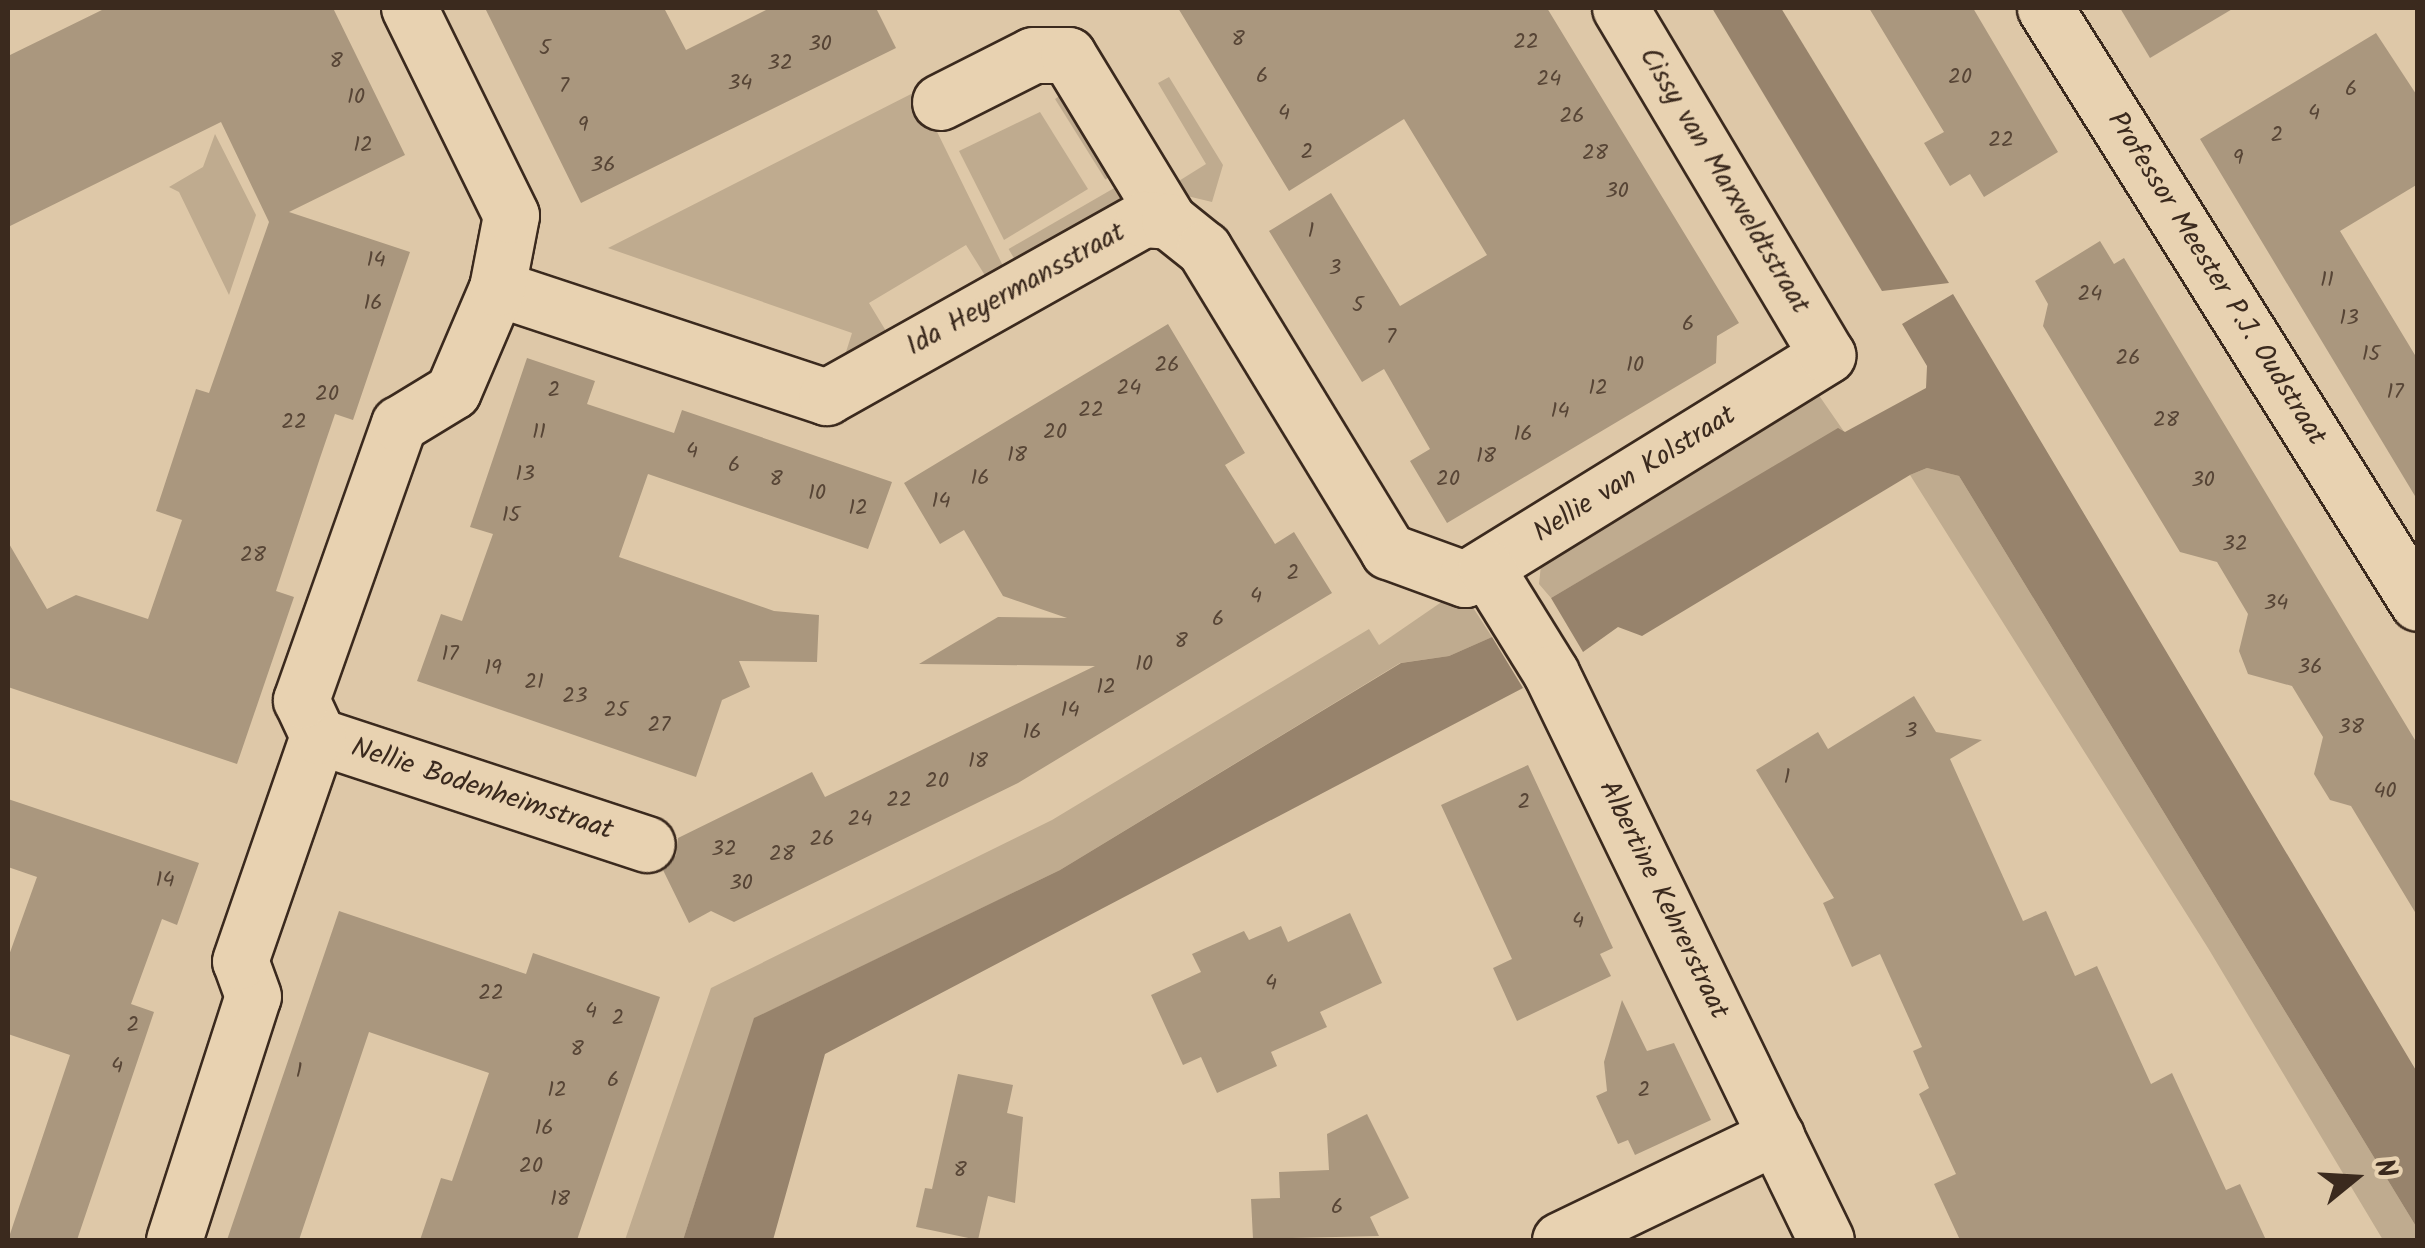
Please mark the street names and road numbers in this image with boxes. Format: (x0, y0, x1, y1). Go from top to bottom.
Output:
street label: Cissy van Marxveldtstraat (1631, 42, 1817, 320)
street label: Professor Meester P.J. Oudstraat (2099, 106, 2333, 452)
street label: Ida Heyermansstraat (901, 216, 1131, 364)
street label: Nellie van Kolstraat (1528, 399, 1742, 551)
street label: Nellie Bodenheimstraat (347, 732, 617, 848)
street label: Albertine Kehrerstraat (1591, 775, 1735, 1025)

